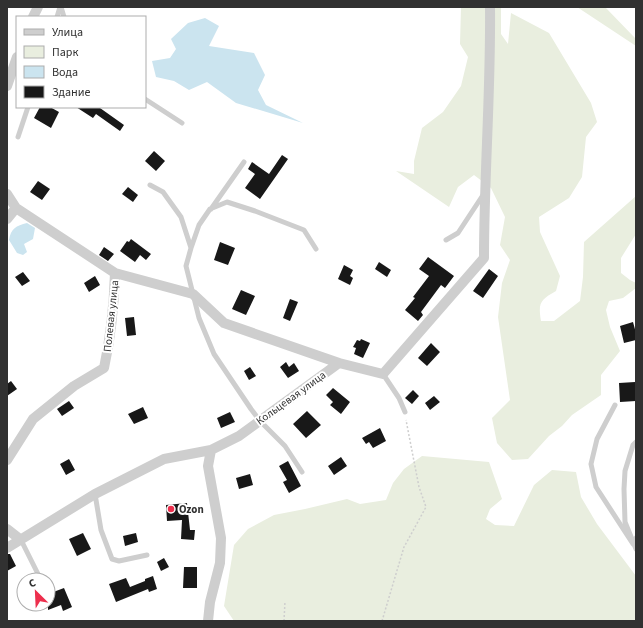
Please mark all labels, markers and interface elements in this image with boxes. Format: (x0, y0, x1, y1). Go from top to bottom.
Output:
legend (16, 16, 146, 108)
text: Улица (52, 24, 83, 41)
text: Парк (52, 44, 78, 61)
text: Вода (52, 64, 78, 81)
text: Здание (52, 84, 91, 101)
street label: Полевая улица (100, 279, 122, 353)
street label: Кольцевая улица (253, 368, 329, 428)
place label: Ozon (179, 502, 204, 517)
marker: Ozon (166, 504, 176, 514)
north arrow (16, 572, 56, 612)
text: С (26, 575, 39, 591)

